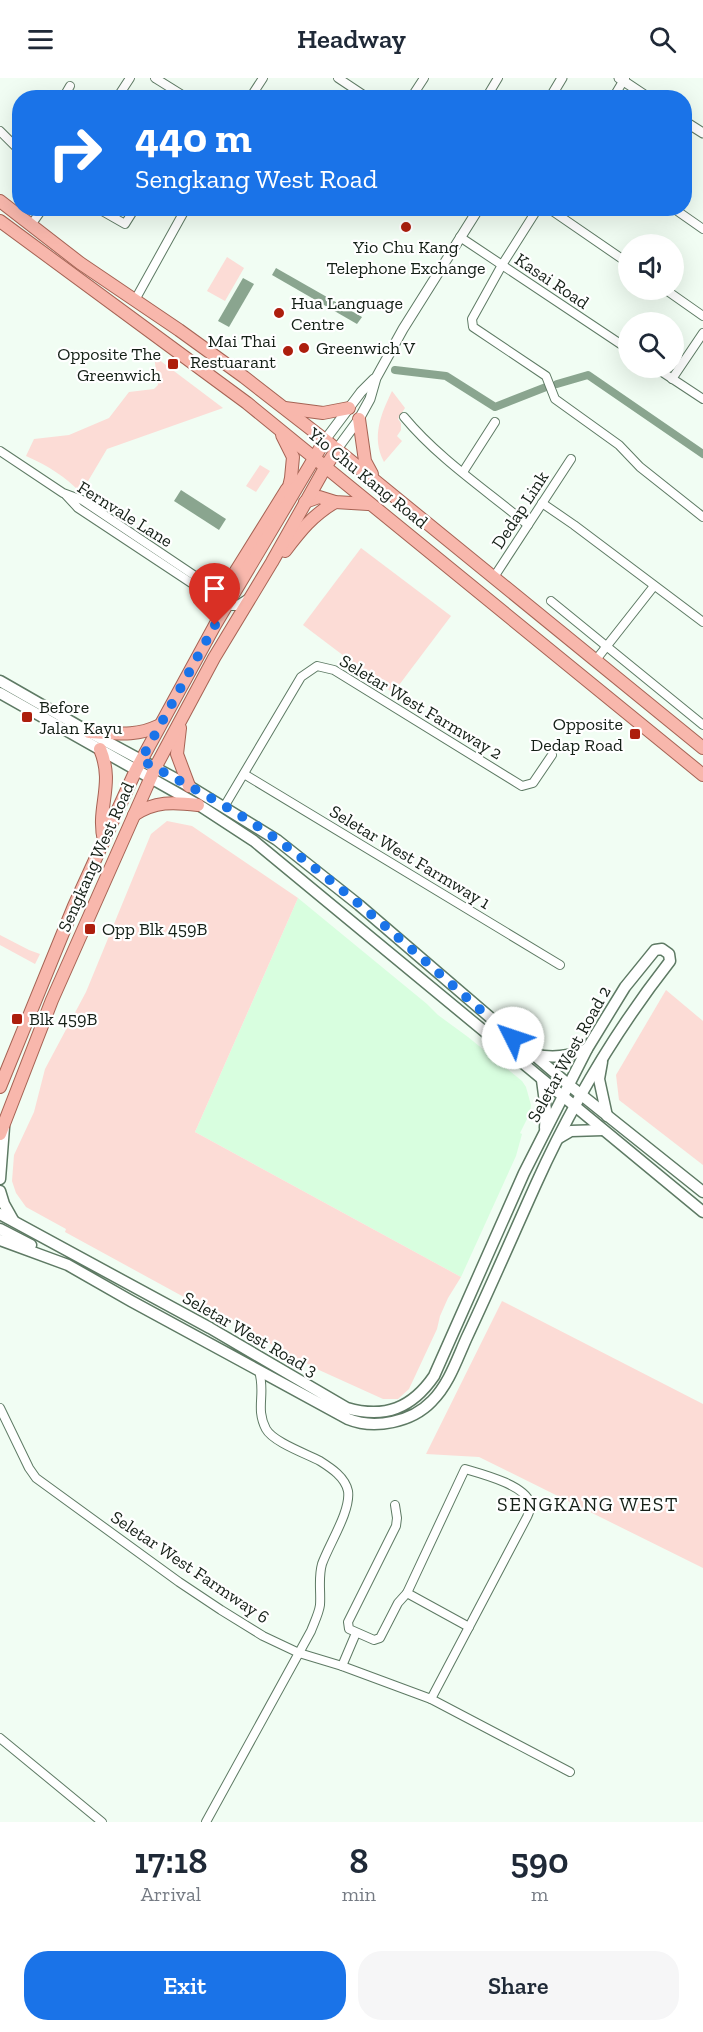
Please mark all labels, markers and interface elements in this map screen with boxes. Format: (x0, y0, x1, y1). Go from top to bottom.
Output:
icon: menu (24, 23, 57, 56)
text: Headway (297, 23, 406, 55)
icon: search (646, 23, 679, 56)
text: 440 m (135, 112, 252, 163)
icon: right (36, 114, 114, 192)
text: Sengkang West Road (135, 163, 378, 195)
marker: Yio Chu Kang Telephone Exchange (399, 220, 413, 234)
map controls (618, 234, 684, 378)
button: sound (618, 234, 684, 300)
place label: Yio Chu Kang Telephone Exchange (326, 236, 486, 279)
street label: Kasai Road (511, 248, 593, 314)
place label: Hua Language Centre (291, 292, 403, 335)
marker: Hua Language Centre (272, 306, 286, 320)
button: search (618, 312, 684, 378)
place label: Mai Thai Restuarant (190, 330, 276, 373)
place label: Greenwich V (316, 337, 415, 359)
marker: Greenwich V (297, 341, 311, 355)
place label: Opposite The Greenwich (57, 343, 161, 386)
marker: Mai Thai Restuarant (281, 344, 295, 358)
marker: Opposite The Greenwich (166, 357, 180, 371)
street label: Yio Chu Kang Road (303, 422, 433, 533)
street label: Dedap Link (487, 466, 554, 553)
street label: Fernvale Lane (73, 476, 177, 552)
pin (189, 563, 240, 625)
icon: arrive (198, 572, 231, 605)
street label: Seletar West Farmway 2 (336, 650, 506, 764)
place label: Before Jalan Kayu (39, 696, 122, 739)
marker: Before Jalan Kayu (20, 710, 34, 724)
place label: Opposite Dedap Road (531, 713, 623, 756)
marker: Opposite Dedap Road (628, 727, 642, 741)
street label: Sengkang West Road (53, 779, 139, 935)
street label: Seletar West Farmway 1 (326, 800, 494, 914)
place label: Opp Blk 459B (102, 918, 207, 940)
marker: Opp Blk 459B (83, 922, 97, 936)
street label: Seletar West Road 2 (522, 982, 616, 1126)
position arrow (481, 1006, 545, 1070)
place label: Blk 459B (29, 1008, 97, 1030)
marker: Blk 459B (10, 1012, 24, 1026)
street label: Seletar West Road 3 (179, 1286, 322, 1382)
district label: SENGKANG WEST (497, 1492, 679, 1516)
street label: Seletar West Farmway 6 (107, 1506, 273, 1628)
text: 17:18 (134, 1839, 208, 1882)
text: 8 (349, 1839, 369, 1882)
text: 590 (510, 1839, 569, 1882)
text: Arrival (141, 1882, 201, 1906)
text: min (342, 1882, 376, 1906)
text: m (531, 1882, 548, 1906)
button: Exit (24, 1951, 346, 2020)
button: Share (358, 1951, 679, 2020)

